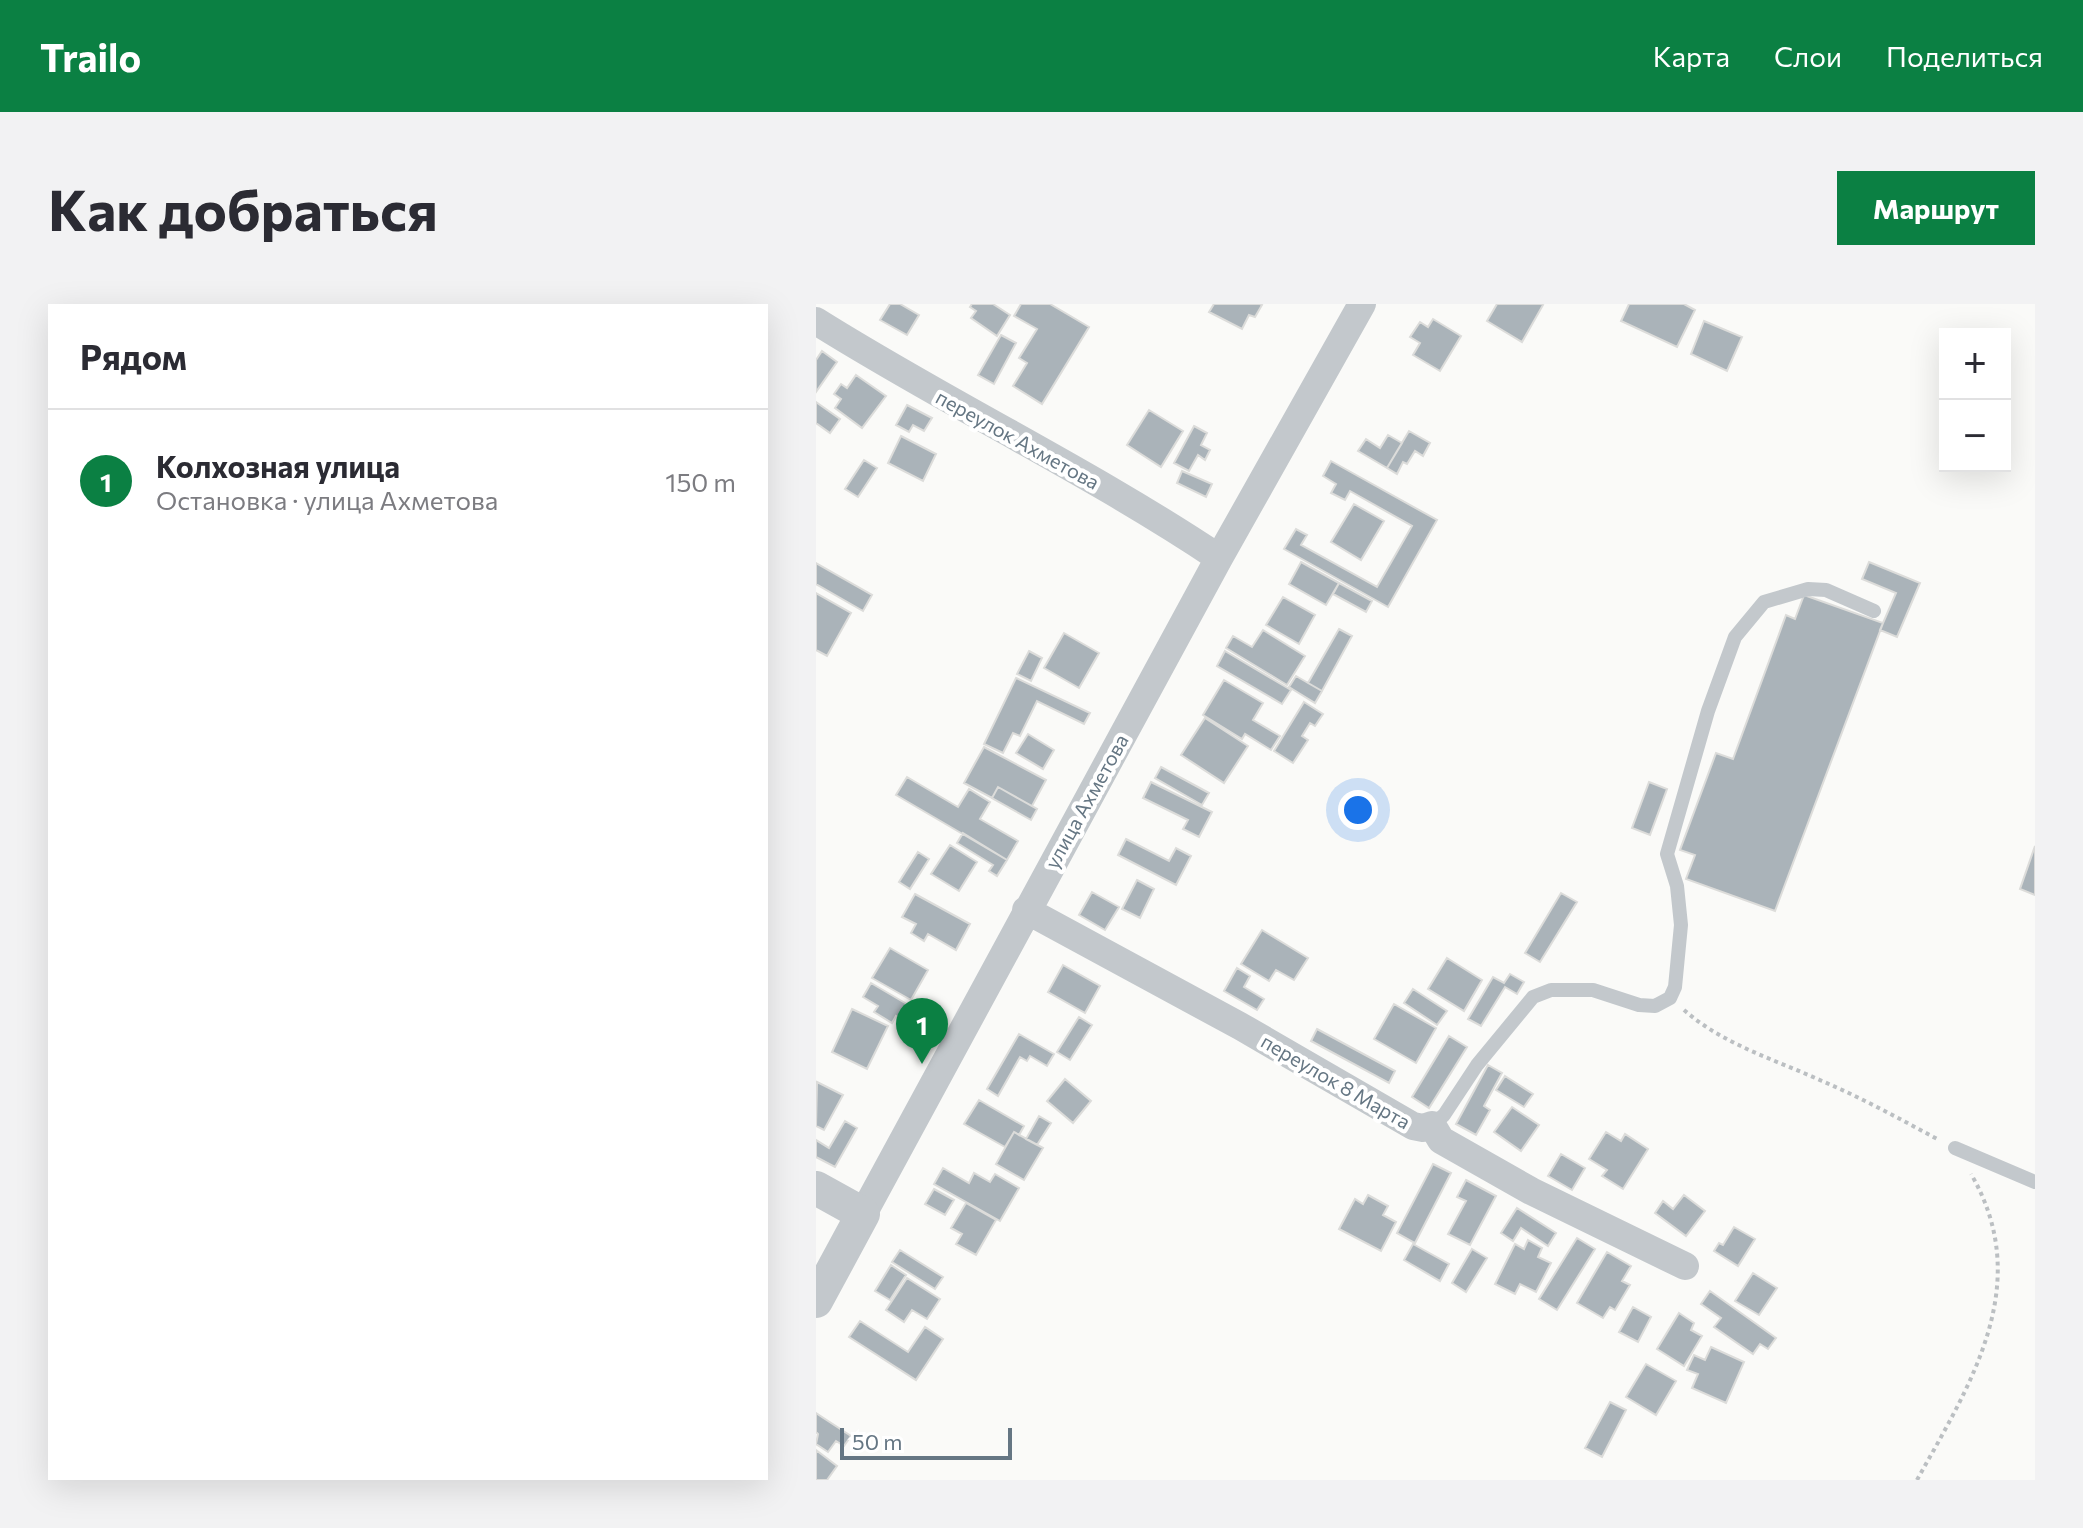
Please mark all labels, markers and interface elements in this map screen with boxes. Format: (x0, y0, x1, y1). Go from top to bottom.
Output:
text: Trailo (40, 33, 141, 80)
text: Карта (1653, 39, 1730, 73)
text: Слои (1774, 39, 1842, 73)
text: Поделиться (1886, 39, 2043, 73)
button: Маршрут (1837, 171, 2035, 245)
text: Как добраться (48, 174, 438, 243)
map controls (1939, 328, 2011, 472)
button: + (1939, 328, 2011, 400)
text: Рядом (80, 335, 187, 377)
street label: переулок Ахметова (932, 384, 1104, 494)
button: − (1939, 400, 2011, 472)
text: Колхозная улица (156, 447, 400, 484)
text: 1 (100, 466, 112, 497)
text: 150 m (665, 466, 736, 497)
text: Остановка · улица Ахметова (156, 484, 498, 515)
street label: улица Ахметова (1039, 730, 1133, 872)
your location (1338, 790, 1378, 830)
pin: 1 (896, 998, 948, 1064)
street label: переулок 8 Марта (1257, 1029, 1415, 1133)
scale bar (840, 1424, 1012, 1460)
text: 50 m (852, 1428, 902, 1455)

